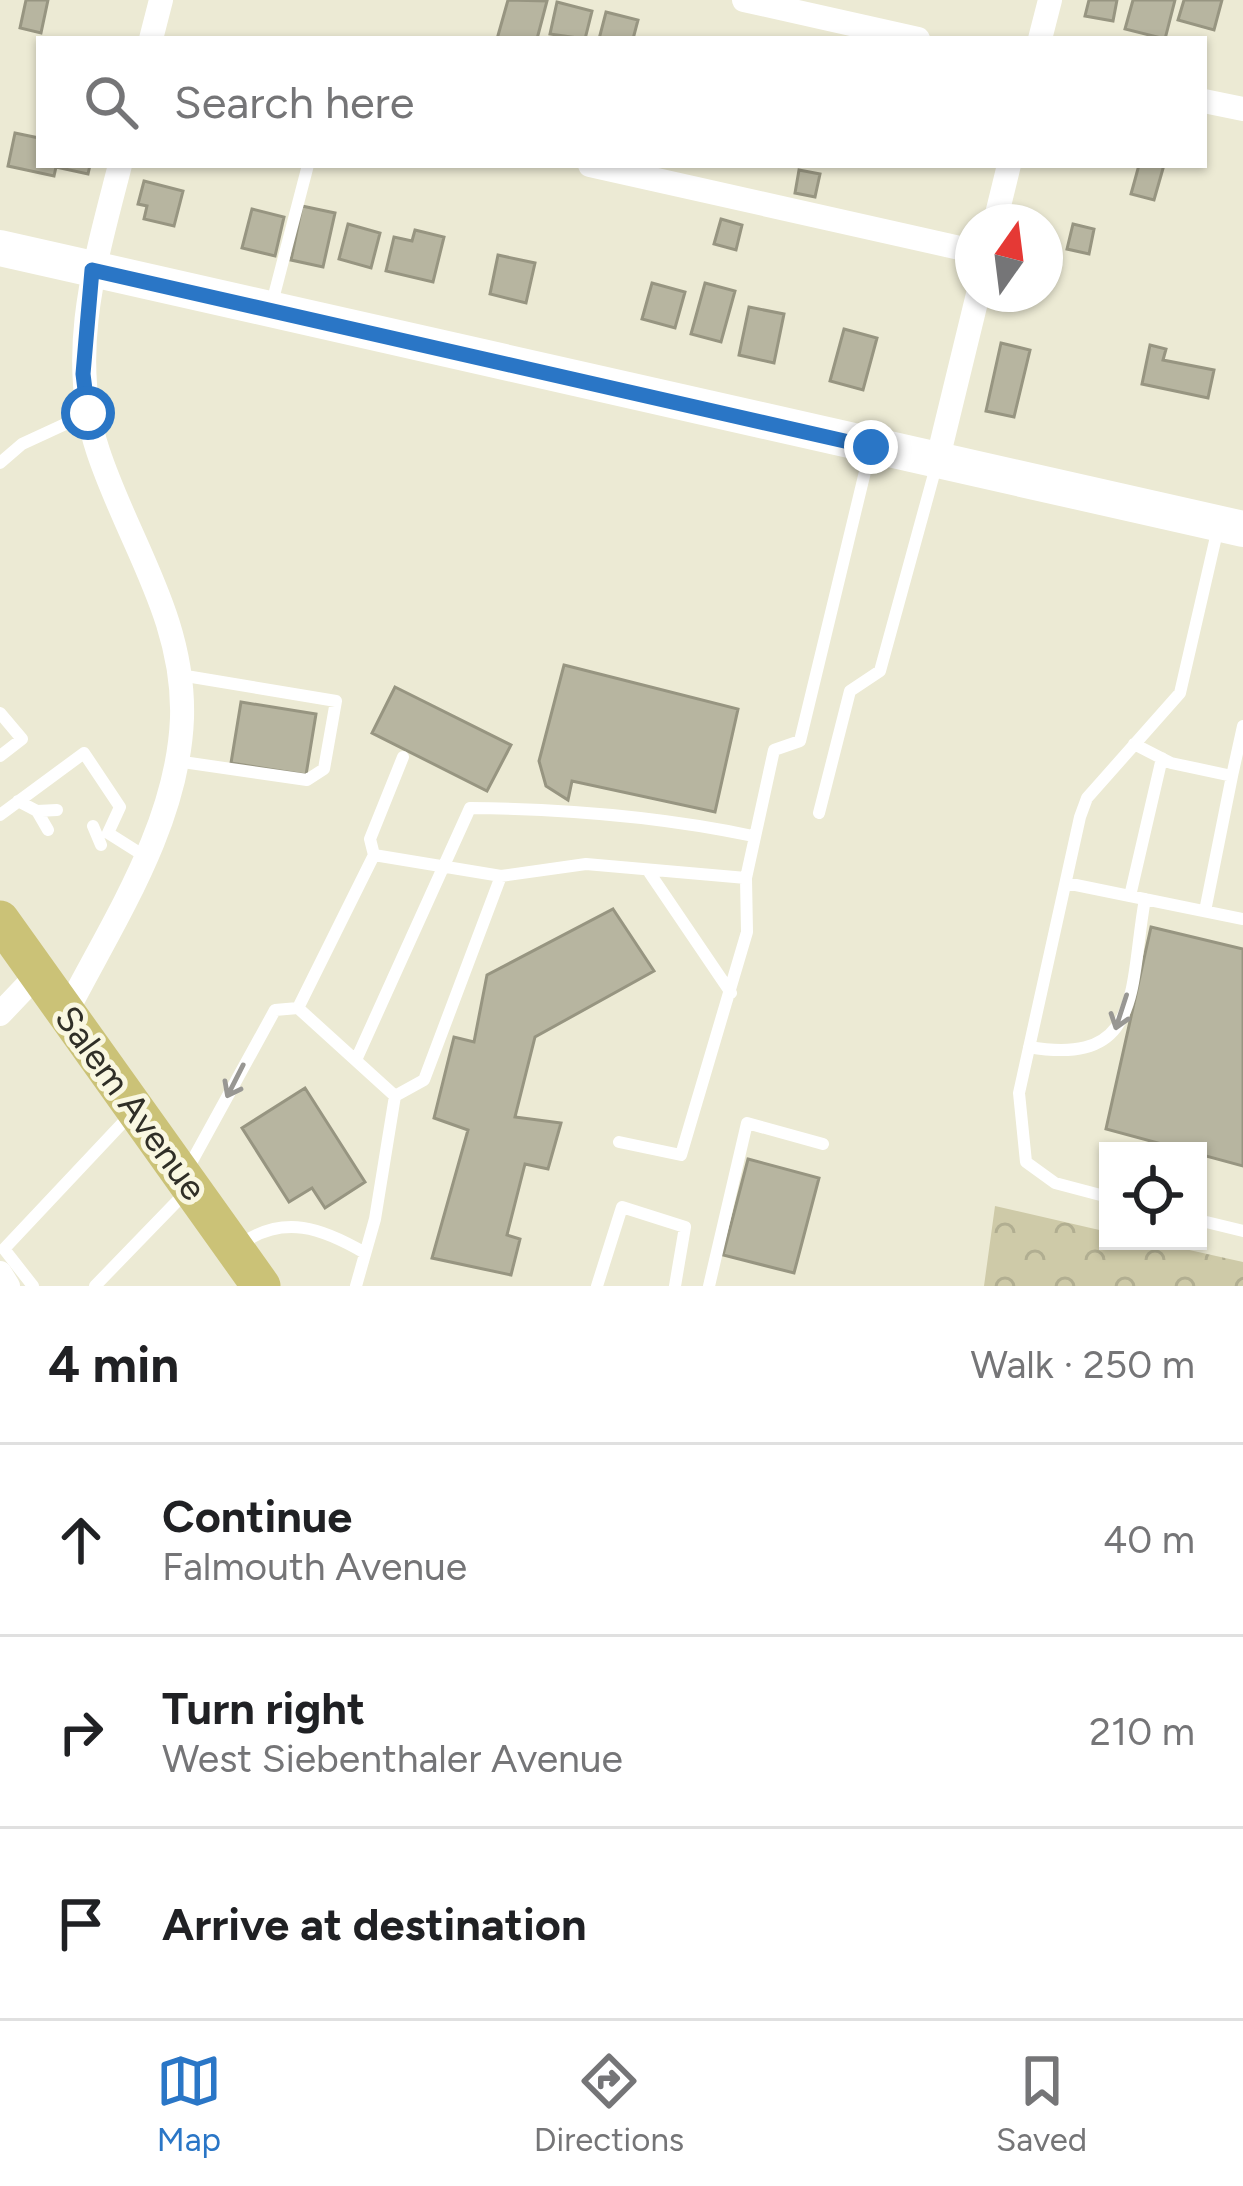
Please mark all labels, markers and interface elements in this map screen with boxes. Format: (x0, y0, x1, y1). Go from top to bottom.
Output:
search box (36, 36, 1207, 168)
icon: search (78, 69, 144, 135)
text: Search here (174, 75, 414, 129)
north arrow (955, 204, 1063, 312)
route start (61, 386, 115, 440)
route end (844, 420, 898, 474)
one-way arrow (1109, 992, 1131, 1030)
street label: Salem Avenue (46, 998, 216, 1208)
one-way arrow (222, 1063, 245, 1099)
map controls (1099, 1142, 1207, 1250)
button: locate (1099, 1142, 1207, 1250)
text: 4 min (48, 1334, 179, 1395)
text: Walk · 250 m (971, 1341, 1195, 1388)
text: Continue (162, 1489, 352, 1543)
icon: ahead (48, 1507, 114, 1573)
text: 40 m (1103, 1516, 1195, 1563)
text: Falmouth Avenue (162, 1543, 467, 1590)
text: Turn right (162, 1681, 365, 1735)
icon: right (48, 1699, 114, 1765)
text: 210 m (1089, 1708, 1195, 1755)
text: West Siebenthaler Avenue (162, 1735, 623, 1782)
icon: arrive (48, 1891, 114, 1957)
text: Arrive at destination (162, 1897, 586, 1951)
tab: Map (156, 2048, 222, 2159)
tab: Directions (534, 2048, 684, 2159)
tab: Saved (996, 2048, 1087, 2159)

